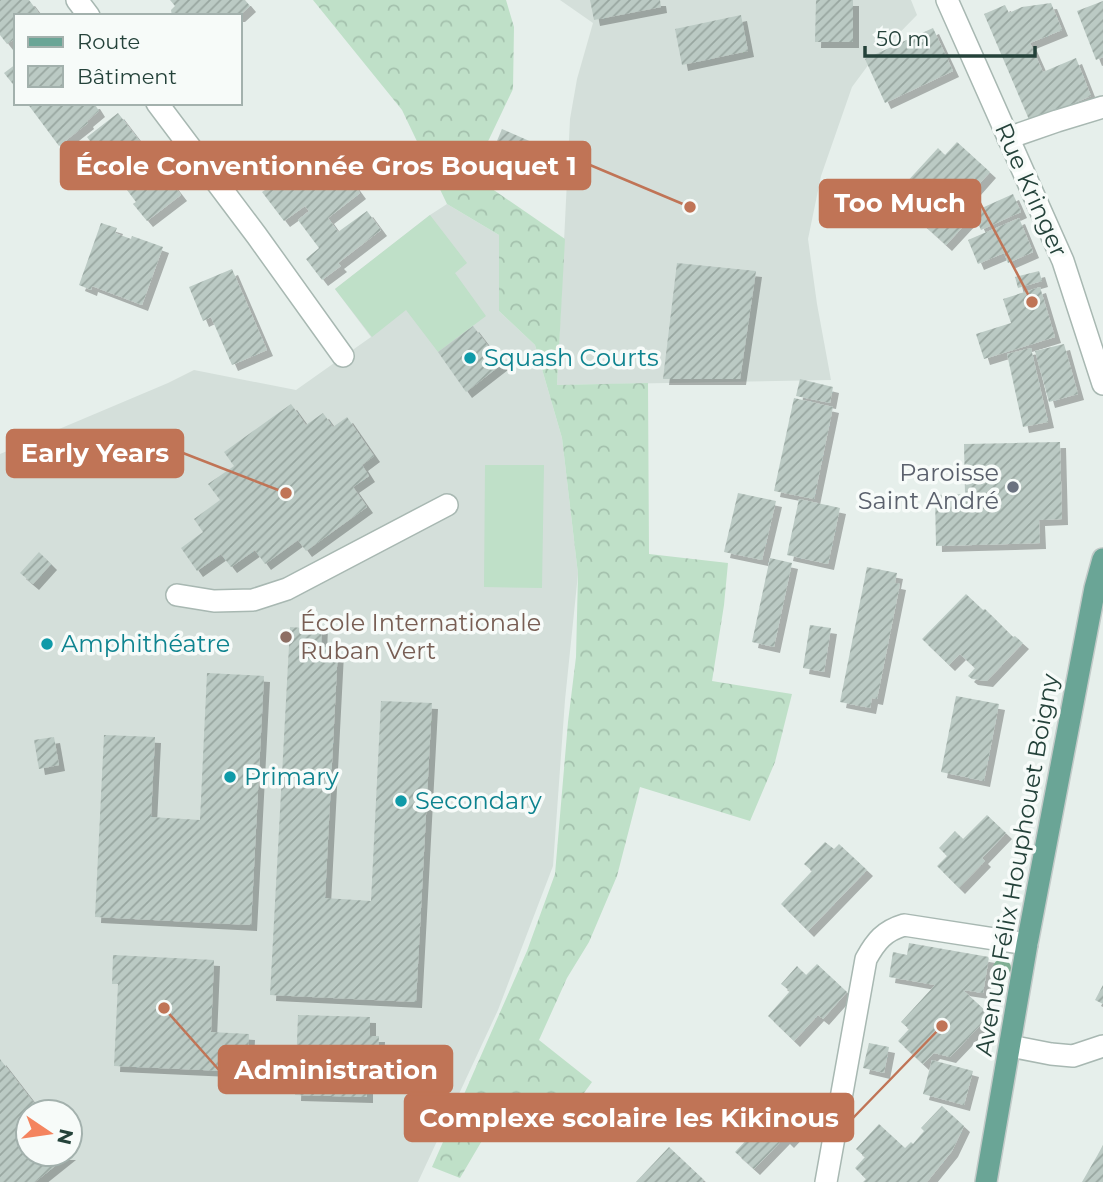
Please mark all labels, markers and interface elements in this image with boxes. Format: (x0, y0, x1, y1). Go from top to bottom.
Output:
legend (14, 14, 242, 105)
scale bar (865, 14, 1035, 58)
text: 50 m (876, 26, 930, 51)
text: Route (77, 29, 140, 54)
text: Bâtiment (77, 64, 177, 89)
street label: Rue Kringer (989, 118, 1074, 261)
callout: École Conventionnée Gros Bouquet 1 (61, 142, 590, 189)
text: École Conventionnée Gros Bouquet 1 (75, 150, 577, 182)
callout: Too Much (820, 180, 980, 227)
text: Too Much (834, 187, 966, 219)
place label: Squash Courts (484, 343, 659, 372)
marker: Squash Courts (462, 350, 478, 366)
callout: Early Years (7, 430, 183, 477)
text: Early Years (21, 437, 169, 469)
place label: Paroisse Saint André (858, 458, 999, 515)
marker: Paroisse Saint André (1005, 479, 1021, 495)
place label: École Internationale Ruban Vert (300, 608, 541, 665)
place label: Amphithéatre (61, 629, 230, 658)
marker: École Internationale Ruban Vert (278, 629, 294, 645)
marker: Amphithéatre (39, 636, 55, 652)
street label: Avenue Félix Houphouet Boigny (969, 671, 1064, 1058)
place label: Primary (244, 762, 339, 791)
marker: Primary (222, 769, 238, 785)
place label: Secondary (415, 786, 542, 815)
marker: Secondary (393, 793, 409, 809)
callout: Administration (219, 1046, 452, 1093)
text: Administration (233, 1054, 438, 1086)
callout: Complexe scolaire les Kikinous (405, 1094, 853, 1141)
north arrow (14, 1098, 84, 1168)
text: Complexe scolaire les Kikinous (419, 1102, 839, 1134)
text: N (52, 1127, 78, 1147)

